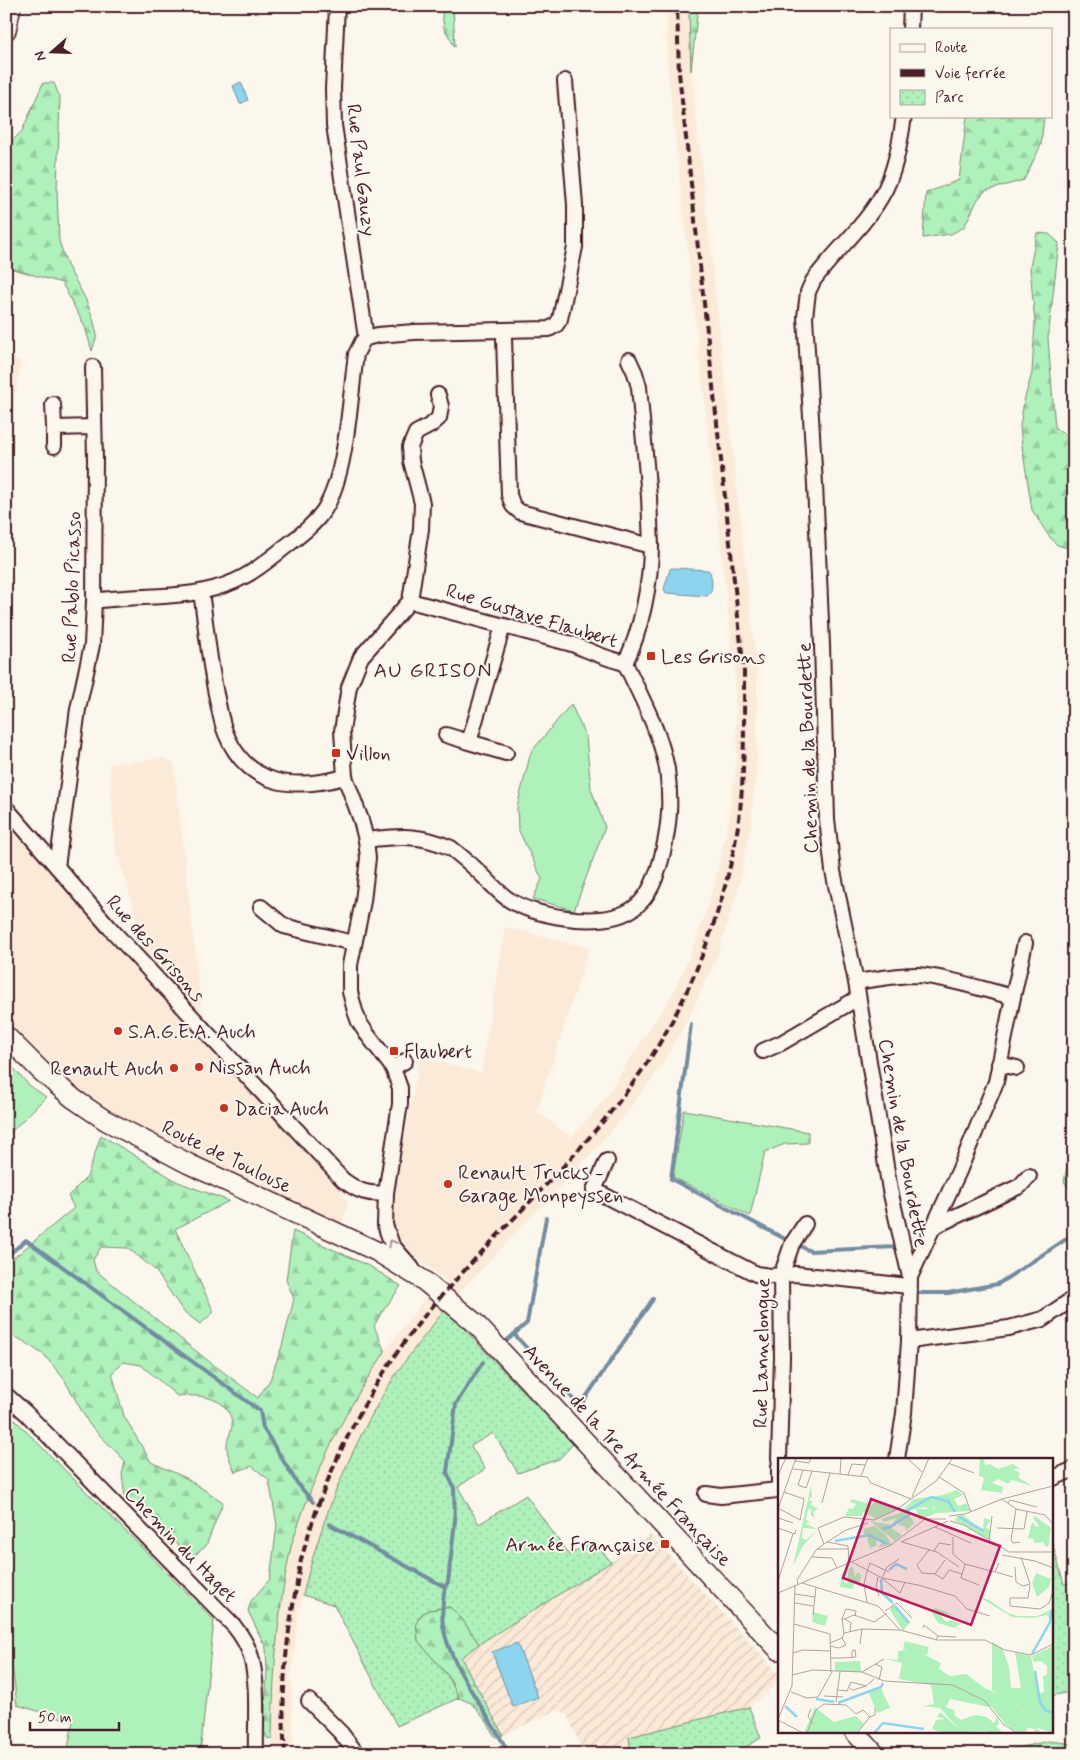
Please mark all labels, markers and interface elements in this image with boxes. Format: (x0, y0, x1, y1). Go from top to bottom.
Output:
north arrow (28, 28, 78, 78)
legend (890, 28, 1052, 118)
text: Route (935, 38, 968, 58)
text: N (31, 49, 51, 64)
text: Voie ferrée (935, 64, 1006, 84)
text: Parc (935, 88, 963, 108)
street label: Rue Paul Gauzy (339, 103, 382, 238)
street label: Rue Pablo Picasso (56, 511, 89, 663)
street label: Rue Gustave Flaubert (442, 577, 621, 655)
street label: Chemin de la Bourdette (791, 642, 826, 854)
place label: Les Grisons (661, 644, 765, 671)
marker: Les Grisons (645, 650, 657, 662)
district label: AU GRISON (373, 657, 493, 685)
place label: Villon (346, 741, 391, 768)
marker: Villon (330, 747, 342, 759)
street label: Rue des Grisons (99, 890, 210, 1009)
place label: S.A.G.E.A. Auch (128, 1019, 256, 1046)
marker: S.A.G.E.A. Auch (112, 1025, 124, 1037)
street label: Chemin de la Bourdette (871, 1037, 934, 1250)
place label: Flaubert (404, 1039, 472, 1066)
marker: Flaubert (388, 1045, 400, 1057)
place label: Nissan Auch (209, 1055, 311, 1082)
place label: Renault Auch (50, 1056, 164, 1083)
marker: Nissan Auch (193, 1061, 205, 1073)
marker: Renault Auch (168, 1062, 180, 1074)
place label: Dacia Auch (234, 1096, 329, 1123)
marker: Dacia Auch (218, 1102, 230, 1114)
street label: Route de Toulouse (157, 1114, 296, 1200)
place label: Renault Trucks - Garage Monpeyssen (458, 1160, 623, 1211)
marker: Renault Trucks - Garage Monpeyssen (442, 1178, 454, 1190)
one-way arrow (388, 1239, 398, 1248)
street label: Rue Lannelongue (748, 1277, 778, 1428)
street label: Avenue de la 1re Armée Française (518, 1339, 738, 1571)
inset map (778, 1458, 1052, 1732)
street label: Chemin du Haget (118, 1481, 242, 1609)
place label: Armée Française (504, 1532, 655, 1556)
marker: Armée Française (659, 1538, 671, 1550)
scale bar (30, 1700, 119, 1732)
text: 50 m (38, 1708, 72, 1728)

